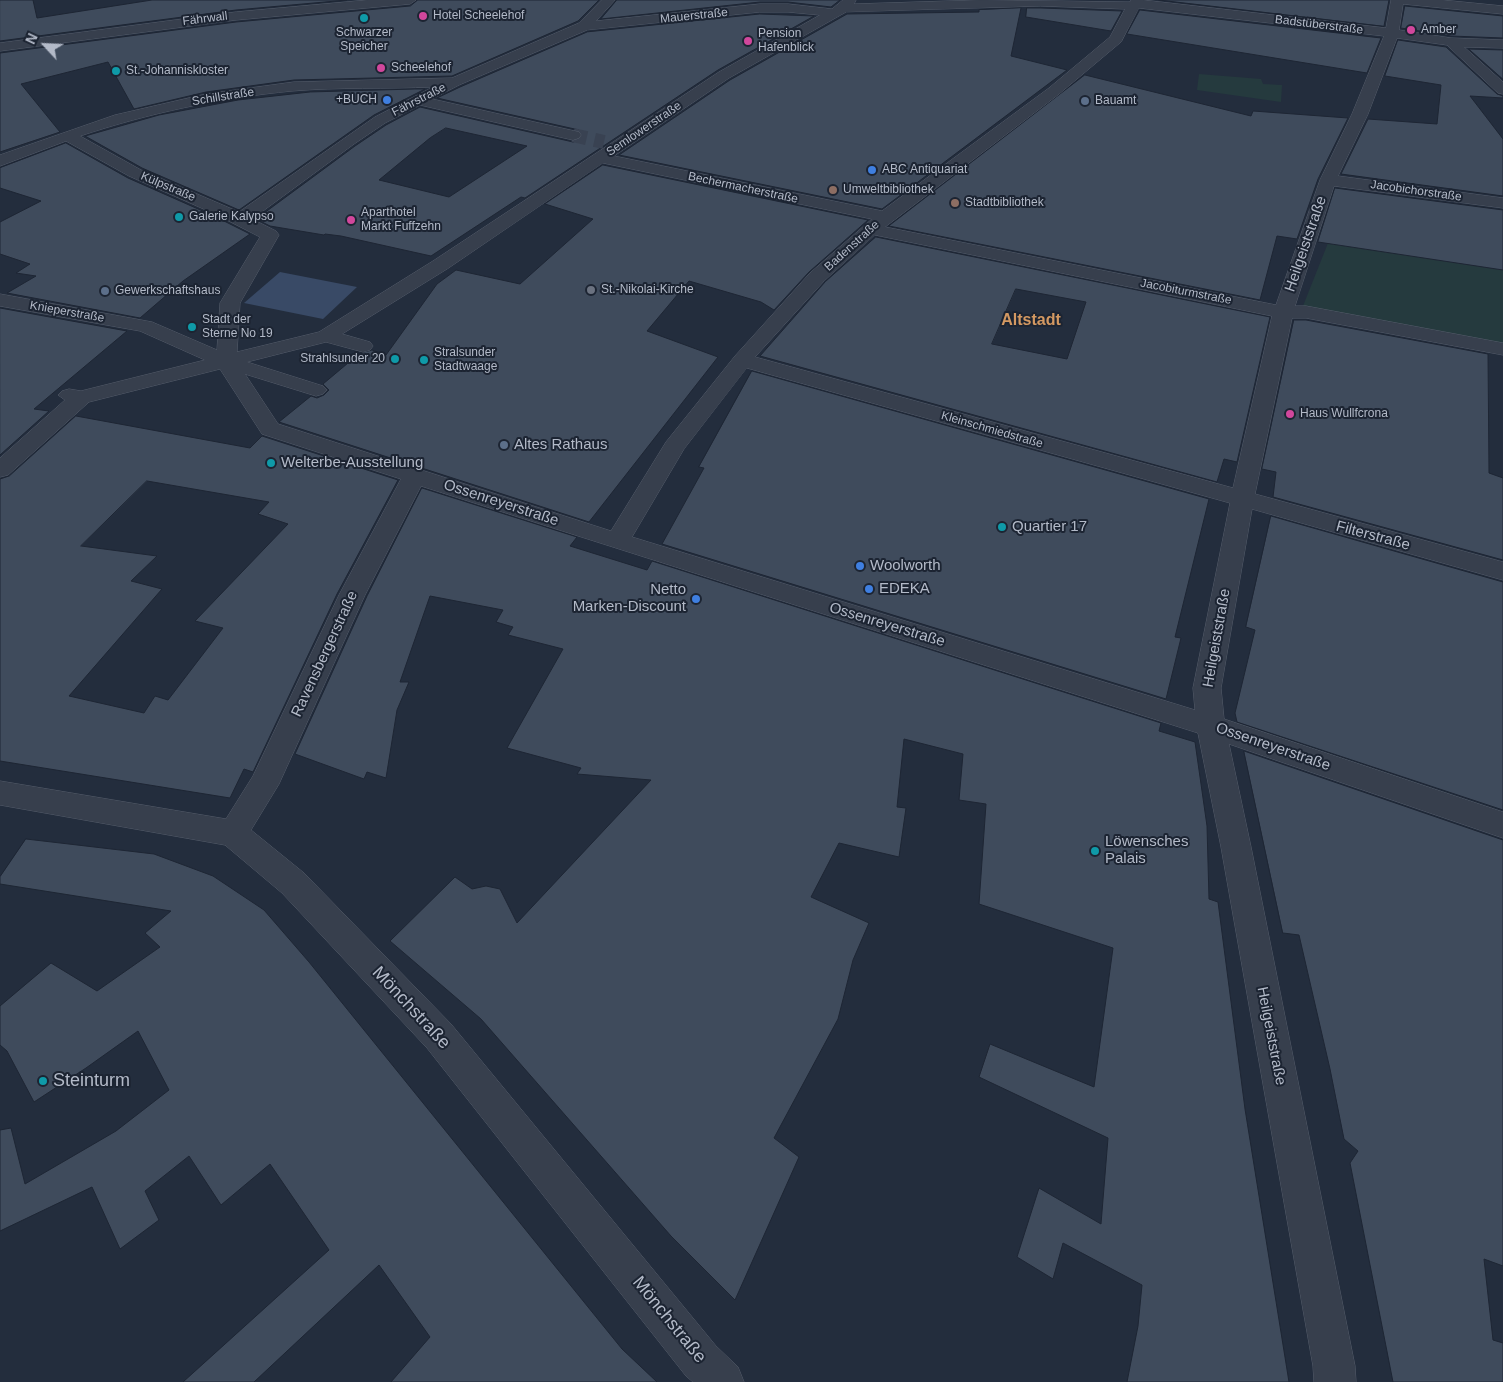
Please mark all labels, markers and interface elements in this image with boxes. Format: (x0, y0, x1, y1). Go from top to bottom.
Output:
street label: Mauerstraße (659, 5, 729, 27)
street label: Fährwall (182, 9, 228, 29)
place label: Hotel Scheelehof (433, 9, 524, 23)
marker: Hotel Scheelehof (417, 10, 429, 22)
marker: Schwarzer Speicher (358, 12, 370, 24)
street label: Badstüberstraße (1274, 12, 1364, 38)
north arrow (20, 20, 70, 70)
place label: Amber (1421, 23, 1456, 37)
marker: Amber (1405, 24, 1417, 36)
place label: Schwarzer Speicher (336, 26, 392, 54)
place label: Pension Hafenblick (758, 27, 814, 55)
text: N (22, 31, 41, 47)
marker: Pension Hafenblick (742, 35, 754, 47)
place label: Scheelehof (391, 61, 451, 75)
marker: Scheelehof (375, 62, 387, 74)
place label: St.-Johanniskloster (126, 64, 228, 78)
marker: St.-Johanniskloster (110, 65, 122, 77)
street label: Fährstraße (390, 80, 448, 120)
street label: Schillstraße (191, 85, 255, 109)
place label: +BUCH (336, 93, 377, 107)
marker: +BUCH (381, 94, 393, 106)
place label: Bauamt (1095, 94, 1136, 108)
marker: Bauamt (1079, 95, 1091, 107)
street label: Semlowerstraße (604, 99, 684, 159)
place label: ABC Antiquariat (882, 163, 967, 177)
marker: ABC Antiquariat (866, 164, 878, 176)
street label: Külpstraße (138, 169, 198, 205)
street label: Bechermacherstraße (687, 169, 799, 207)
street label: Jacobichorstraße (1369, 177, 1463, 205)
place label: Umweltbibliothek (843, 183, 934, 197)
marker: Umweltbibliothek (827, 184, 839, 196)
street label: Heilgeiststraße (1281, 194, 1331, 294)
place label: Stadtbibliothek (965, 196, 1044, 210)
marker: Stadtbibliothek (949, 197, 961, 209)
place label: Aparthotel Markt Fuffzehn (361, 206, 441, 234)
place label: Galerie Kalypso (189, 210, 274, 224)
marker: Galerie Kalypso (173, 211, 185, 223)
marker: Aparthotel Markt Fuffzehn (345, 214, 357, 226)
street label: Badenstraße (822, 218, 882, 274)
street label: Jacobiturmstraße (1139, 276, 1233, 308)
place label: St.-Nikolai-Kirche (601, 283, 694, 297)
place label: Gewerkschaftshaus (115, 284, 220, 298)
marker: St.-Nikolai-Kirche (585, 284, 597, 296)
marker: Gewerkschaftshaus (99, 285, 111, 297)
street label: Knieperstraße (29, 298, 105, 326)
district label: Altstadt (1001, 311, 1061, 331)
place label: Stadt der Sterne No 19 (202, 313, 273, 341)
marker: Stadt der Sterne No 19 (186, 321, 198, 333)
place label: Stralsunder Stadtwaage (434, 346, 497, 374)
place label: Strahlsunder 20 (300, 352, 385, 366)
marker: Strahlsunder 20 (389, 353, 401, 365)
marker: Stralsunder Stadtwaage (418, 354, 430, 366)
place label: Haus Wullfcrona (1300, 407, 1388, 421)
marker: Haus Wullfcrona (1284, 408, 1296, 420)
street label: Kleinschmiedstraße (939, 409, 1045, 451)
place label: Altes Rathaus (514, 436, 607, 454)
marker: Altes Rathaus (498, 439, 510, 451)
place label: Welterbe-Ausstellung (281, 454, 423, 472)
marker: Welterbe-Ausstellung (265, 457, 277, 469)
street label: Ossenreyerstraße (441, 476, 561, 530)
street label: Filterstraße (1334, 517, 1412, 555)
place label: Quartier 17 (1012, 518, 1087, 536)
marker: Quartier 17 (996, 521, 1008, 533)
place label: Woolworth (870, 557, 941, 575)
marker: Woolworth (854, 560, 866, 572)
place label: EDEKA (879, 580, 930, 598)
place label: Netto Marken-Discount (573, 581, 686, 616)
marker: EDEKA (863, 583, 875, 595)
street label: Heilgeiststraße (1199, 587, 1235, 689)
street label: Ravensbergerstraße (288, 588, 362, 720)
marker: Netto Marken-Discount (690, 593, 702, 605)
street label: Ossenreyerstraße (827, 599, 947, 651)
street label: Ossenreyerstraße (1213, 719, 1333, 775)
place label: Löwensches Palais (1105, 833, 1188, 868)
marker: Löwensches Palais (1089, 845, 1101, 857)
street label: Mönchstraße (367, 962, 455, 1054)
street label: Heilgeiststraße (1253, 985, 1289, 1087)
place label: Steinturm (53, 1070, 130, 1092)
marker: Steinturm (37, 1075, 49, 1087)
street label: Mönchstraße (628, 1272, 710, 1368)

